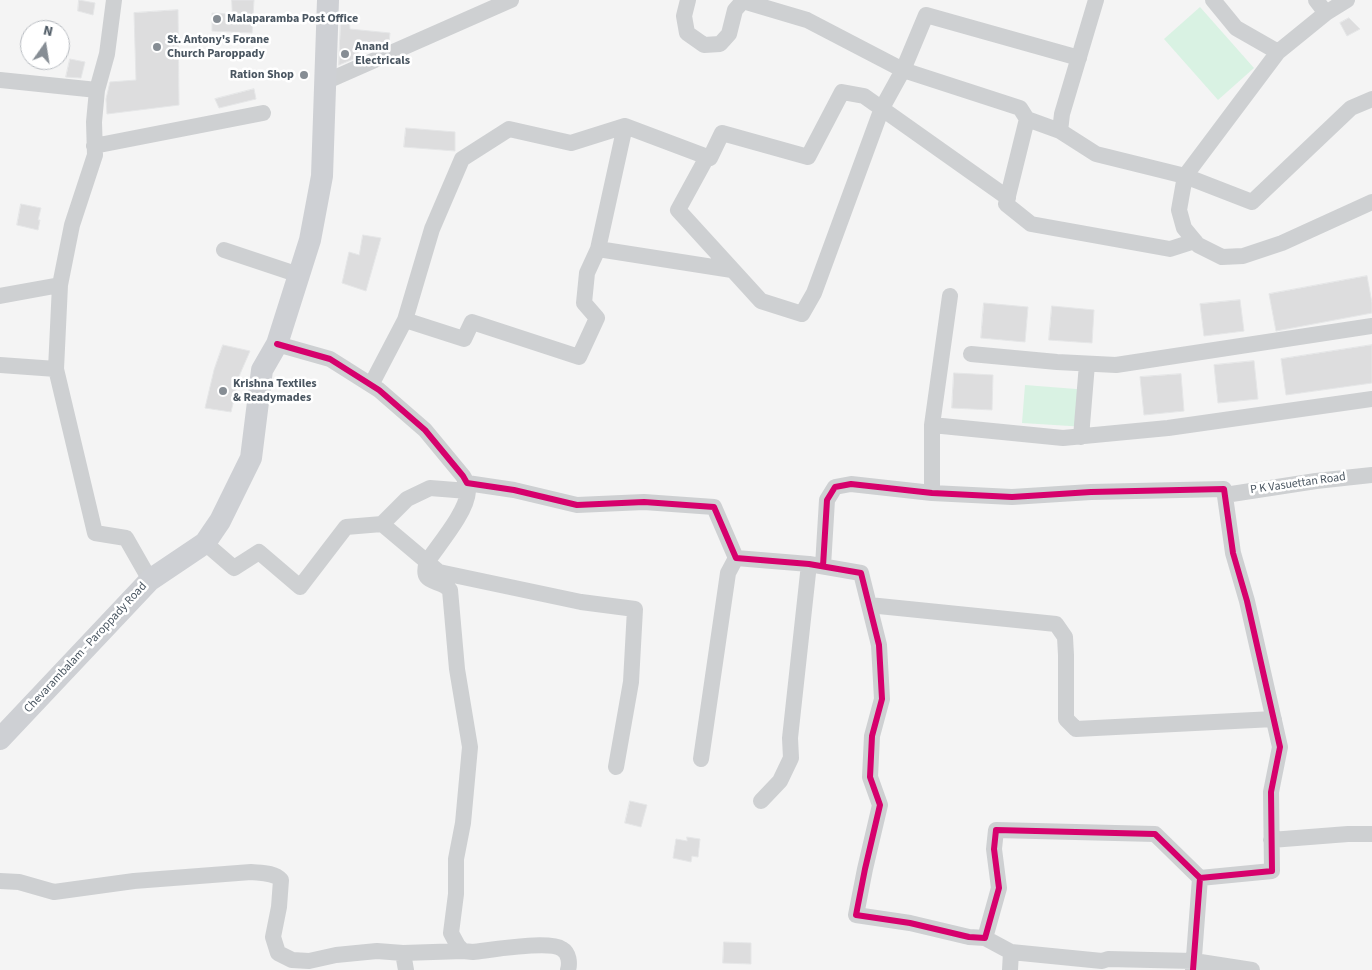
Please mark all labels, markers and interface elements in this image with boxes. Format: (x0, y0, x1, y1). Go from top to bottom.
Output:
place label: Malaparamba Post Office (227, 12, 358, 26)
marker: Malaparamba Post Office (211, 13, 223, 25)
north arrow (20, 20, 70, 70)
text: N (41, 21, 55, 42)
place label: St. Antony's Forane Church Paroppady (167, 33, 269, 61)
place label: Anand Electricals (355, 40, 410, 68)
marker: St. Antony's Forane Church Paroppady (151, 41, 163, 53)
marker: Anand Electricals (339, 48, 351, 60)
place label: Ration Shop (230, 68, 294, 82)
marker: Ration Shop (298, 69, 310, 81)
place label: Krishna Textiles & Readymades (233, 377, 317, 405)
marker: Krishna Textiles & Readymades (217, 385, 229, 397)
street label: P K Vasuettan Road (1249, 470, 1347, 498)
street label: Chevarambalam - Paroppady Road (22, 580, 150, 716)

